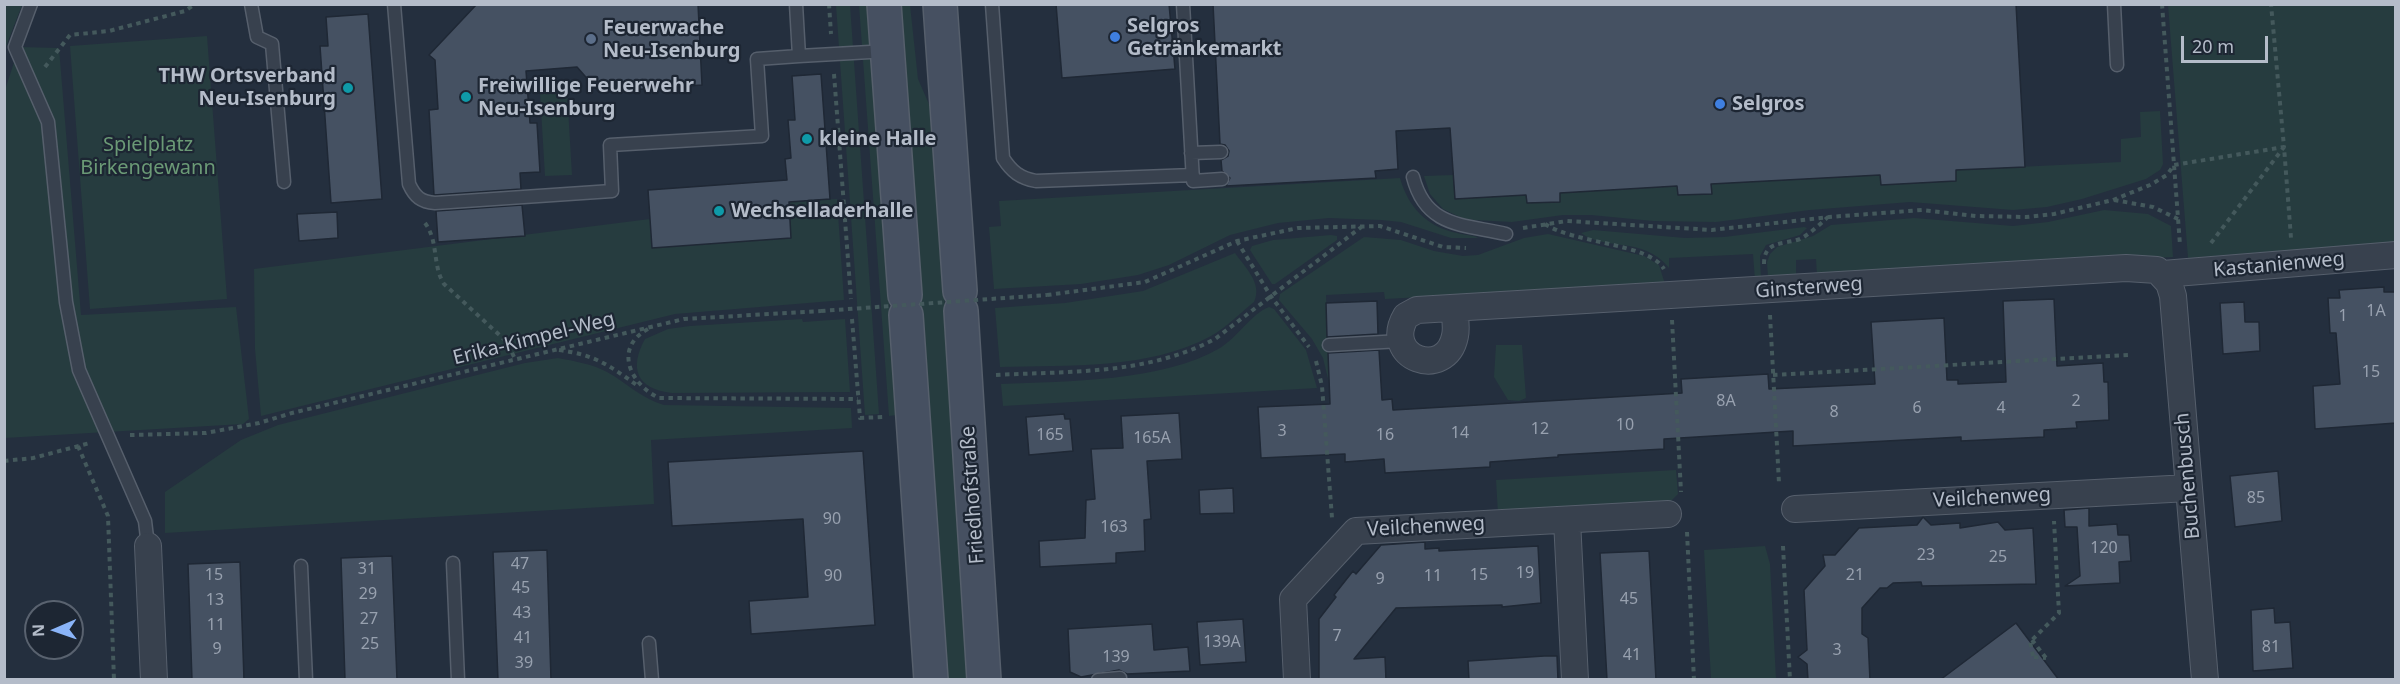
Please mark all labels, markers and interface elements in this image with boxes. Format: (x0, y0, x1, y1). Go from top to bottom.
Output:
place label: Selgros Getränkemarkt (1127, 14, 1281, 61)
place label: Feuerwache Neu-Isenburg (603, 16, 740, 63)
scale bar (2184, 24, 2271, 62)
marker: Selgros Getränkemarkt (1108, 30, 1122, 44)
marker: Feuerwache Neu-Isenburg (584, 32, 598, 46)
text: 20 m (2192, 34, 2234, 58)
place label: THW Ortsverband Neu-Isenburg (159, 64, 336, 111)
place label: Freiwillige Feuerwehr Neu-Isenburg (478, 74, 694, 121)
marker: THW Ortsverband Neu-Isenburg (341, 81, 355, 95)
marker: Freiwillige Feuerwehr Neu-Isenburg (459, 90, 473, 104)
place label: Selgros (1732, 92, 1805, 116)
marker: Selgros (1713, 97, 1727, 111)
place label: kleine Halle (819, 127, 937, 151)
marker: kleine Halle (800, 132, 814, 146)
park label: Spielplatz Birkengewann (80, 133, 216, 180)
place label: Wechselladerhalle (731, 199, 913, 223)
marker: Wechselladerhalle (712, 204, 726, 218)
street label: Kastanienweg (2212, 247, 2346, 283)
street label: Ginsterweg (1754, 272, 1864, 304)
house number: 1A (2366, 301, 2386, 321)
house number: 1 (2338, 306, 2348, 326)
street label: Erika-Kimpel-Weg (451, 307, 617, 371)
house number: 15 (2362, 362, 2380, 382)
house number: 8A (1716, 391, 1736, 411)
house number: 2 (2071, 391, 2081, 411)
house number: 6 (1912, 398, 1922, 418)
house number: 4 (1996, 398, 2006, 418)
house number: 8 (1829, 402, 1839, 422)
street label: Buchenbusch (2171, 412, 2205, 540)
house number: 10 (1616, 415, 1634, 435)
house number: 12 (1531, 419, 1549, 439)
house number: 3 (1277, 421, 1287, 441)
house number: 14 (1451, 423, 1469, 443)
street label: Friedhofstraße (956, 425, 990, 565)
house number: 165 (1036, 425, 1064, 445)
house number: 16 (1376, 425, 1394, 445)
house number: 165A (1133, 428, 1171, 448)
street label: Veilchenweg (1932, 483, 2052, 513)
house number: 85 (2247, 488, 2265, 508)
house number: 90 (823, 509, 841, 529)
street label: Veilchenweg (1366, 512, 1486, 542)
house number: 163 (1100, 517, 1128, 537)
house number: 120 (2090, 538, 2118, 558)
house number: 23 (1917, 545, 1935, 565)
house number: 25 (1989, 547, 2007, 567)
house number: 47 (511, 554, 529, 574)
house number: 31 (358, 559, 376, 579)
house number: 19 (1516, 563, 1534, 583)
house number: 15 (205, 565, 223, 585)
house number: 15 (1470, 565, 1488, 585)
house number: 21 (1846, 565, 1864, 585)
house number: 90 (824, 566, 842, 586)
house number: 11 (1424, 566, 1442, 586)
house number: 9 (1375, 569, 1385, 589)
house number: 45 (512, 578, 530, 598)
house number: 29 (359, 584, 377, 604)
house number: 45 (1620, 589, 1638, 609)
house number: 13 (206, 590, 224, 610)
north arrow (24, 600, 84, 660)
house number: 43 (513, 603, 531, 623)
house number: 27 (360, 609, 378, 629)
house number: 11 (207, 615, 225, 635)
text: N (27, 624, 49, 637)
house number: 7 (1332, 626, 1342, 646)
house number: 41 (514, 628, 532, 648)
house number: 139A (1203, 632, 1241, 652)
house number: 25 (361, 634, 379, 654)
house number: 81 (2262, 637, 2280, 657)
house number: 9 (212, 639, 222, 659)
house number: 3 (1832, 640, 1842, 660)
house number: 41 (1623, 645, 1641, 665)
house number: 139 (1102, 647, 1130, 667)
house number: 39 (515, 653, 533, 673)

